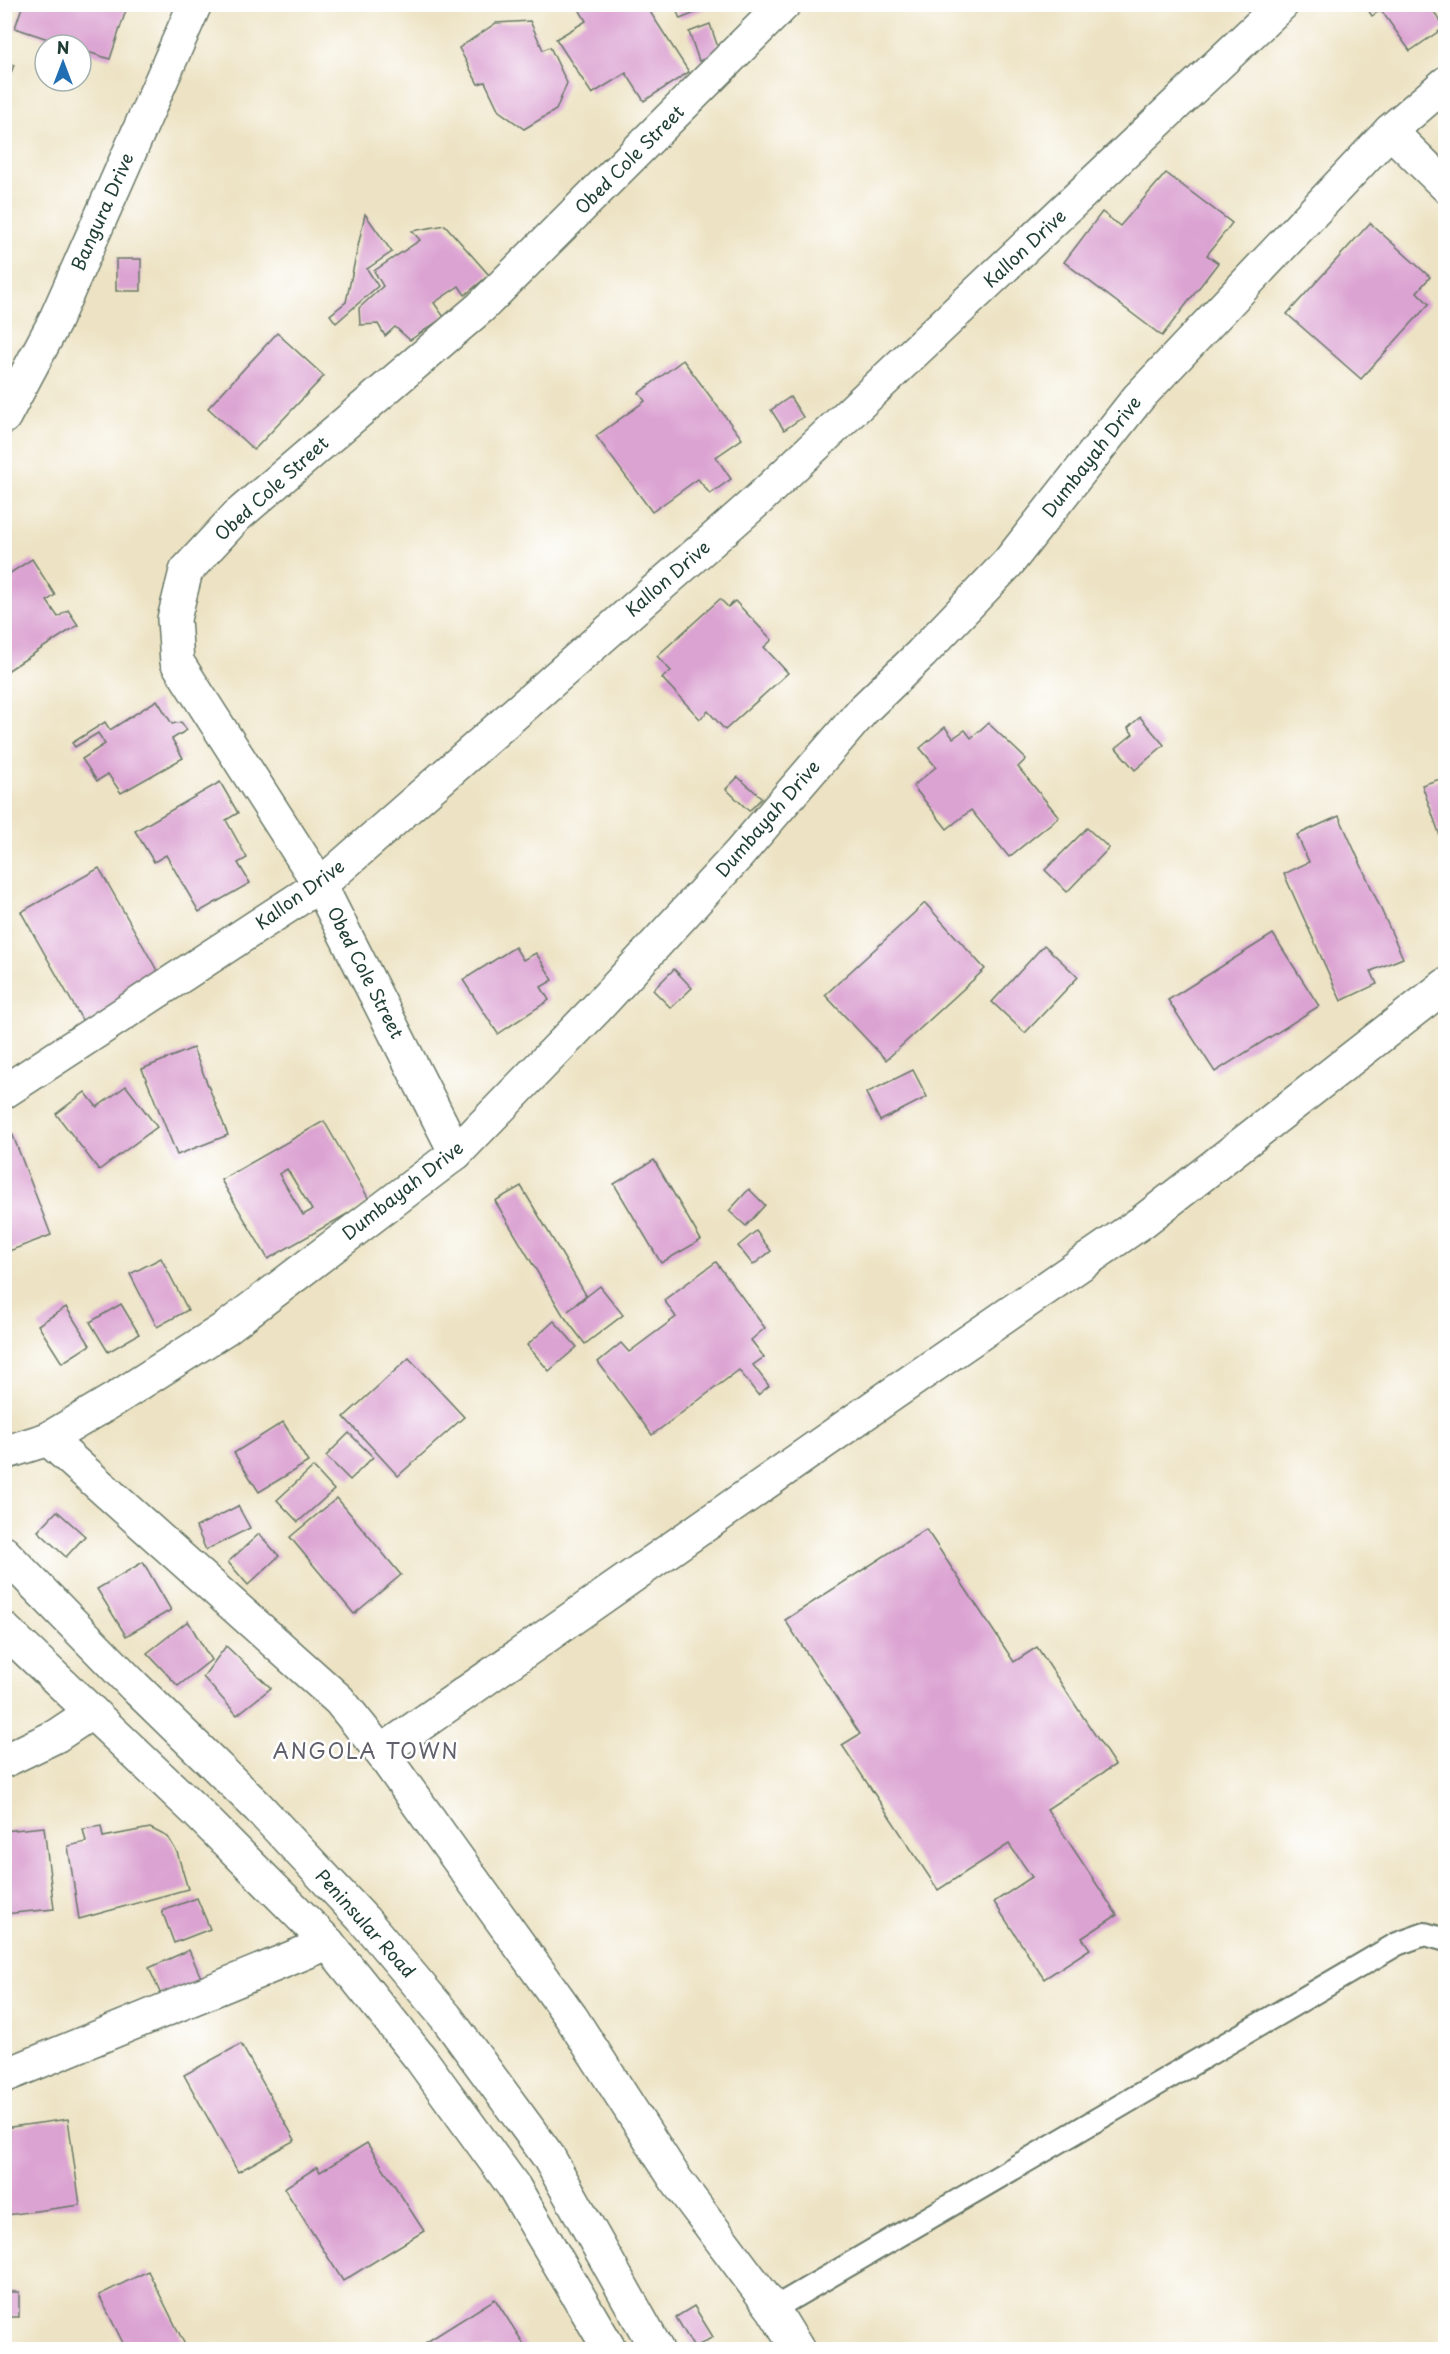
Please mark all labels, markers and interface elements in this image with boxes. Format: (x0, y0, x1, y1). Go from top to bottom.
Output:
north arrow (33, 33, 93, 93)
text: N (57, 35, 69, 59)
street label: Obed Cole Street (568, 98, 690, 220)
street label: Bangura Drive (64, 148, 140, 275)
street label: Kallon Drive (976, 202, 1072, 294)
street label: Dumbayah Drive (1035, 390, 1147, 522)
street label: Obed Cole Street (208, 429, 334, 546)
street label: Kallon Drive (619, 533, 715, 622)
street label: Dumbayah Drive (708, 754, 825, 883)
street label: Kallon Drive (249, 852, 349, 936)
street label: Obed Cole Street (321, 902, 411, 1043)
street label: Dumbayah Drive (336, 1134, 468, 1246)
district label: ANGOLA TOWN (273, 1734, 459, 1766)
street label: Peninsular Road (310, 1863, 422, 1983)

